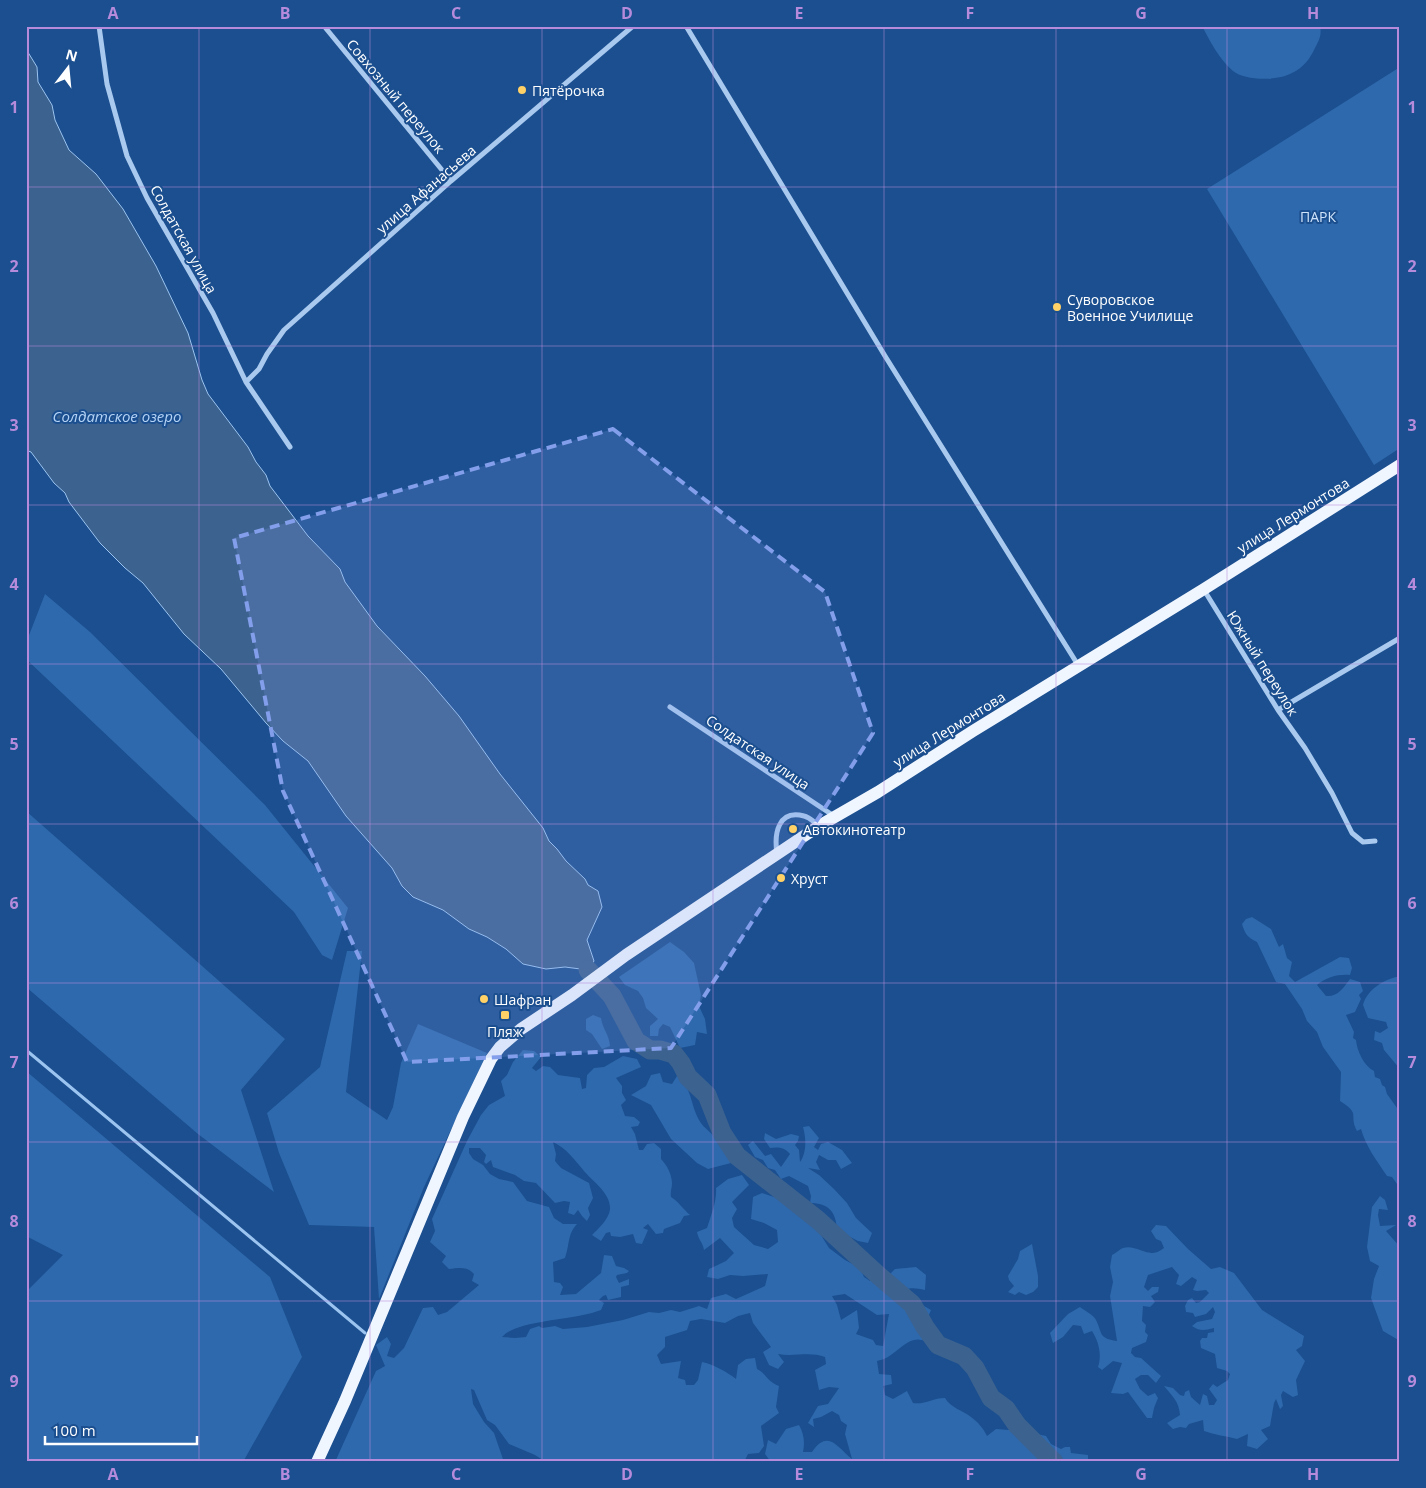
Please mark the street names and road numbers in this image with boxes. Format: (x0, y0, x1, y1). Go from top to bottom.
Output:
street label: Совхозный переулок (343, 35, 450, 158)
street label: улица Афанасьева (372, 140, 480, 238)
street label: Солдатская улица (146, 181, 222, 297)
street label: улица Лермонтова (1233, 473, 1353, 557)
street label: Южный переулок (1223, 607, 1303, 720)
street label: улица Лермонтова (889, 687, 1009, 771)
street label: Солдатская улица (702, 710, 814, 794)

